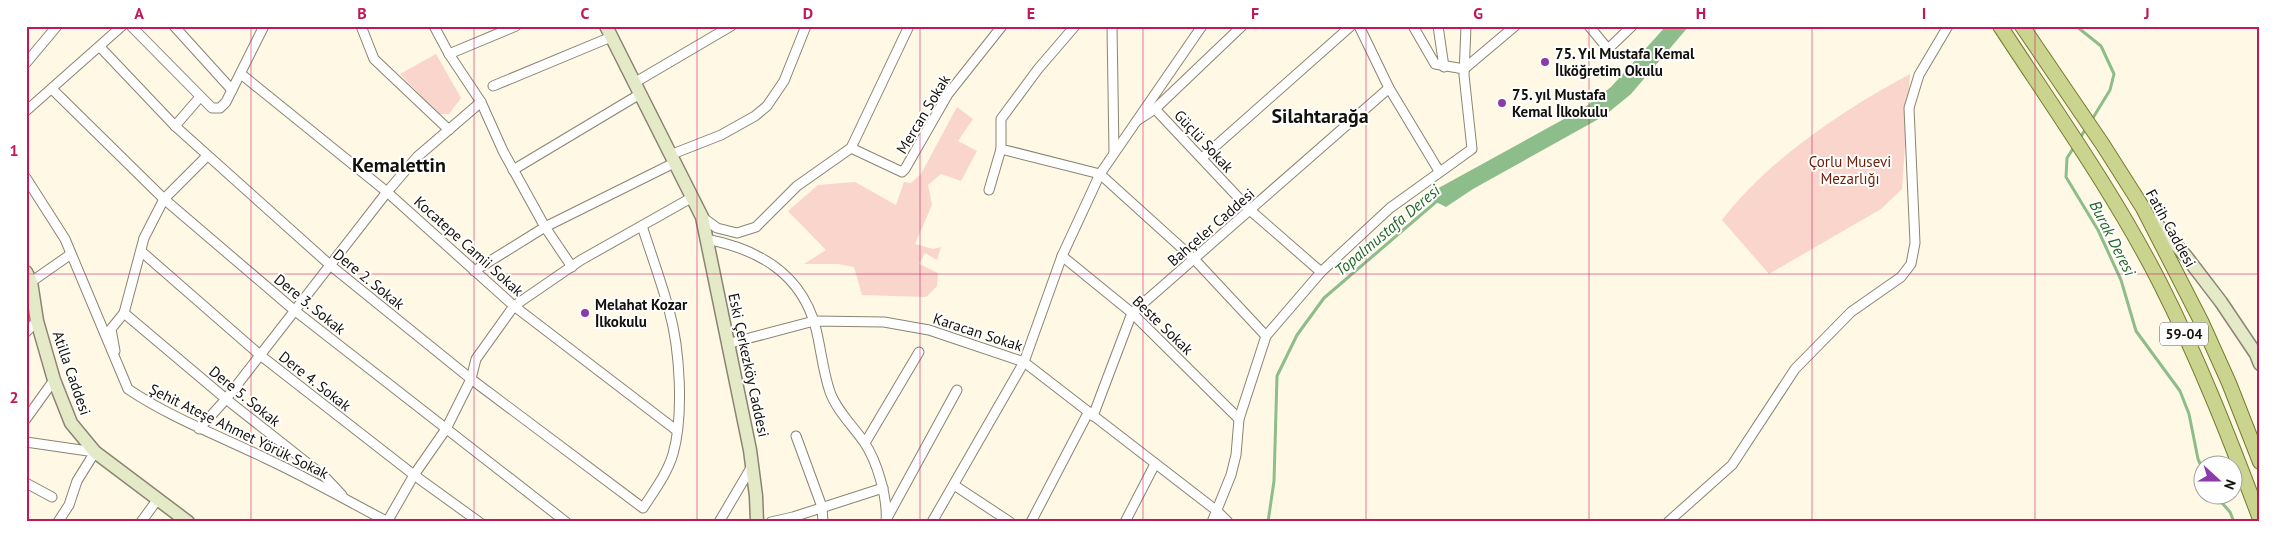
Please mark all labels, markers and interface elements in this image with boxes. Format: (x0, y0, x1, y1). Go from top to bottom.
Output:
text: A (134, 3, 144, 23)
text: B (357, 3, 367, 23)
text: C (581, 3, 590, 23)
text: D (803, 3, 813, 23)
text: E (1027, 3, 1035, 23)
text: F (1251, 3, 1259, 23)
text: G (1473, 3, 1483, 23)
text: H (1696, 3, 1706, 23)
text: I (1922, 3, 1926, 23)
text: J (2143, 3, 2150, 23)
place label: 75. Yıl Mustafa Kemal İlköğretim Okulu (1555, 44, 1695, 80)
marker: 75. Yıl Mustafa Kemal İlköğretim Okulu (1539, 56, 1551, 68)
street label: Mercan Sokak (892, 70, 954, 157)
place label: 75. yıl Mustafa Kemal İlkokulu (1512, 85, 1608, 121)
marker: 75. yıl Mustafa Kemal İlkokulu (1496, 97, 1508, 109)
district label: Silahtarağa (1271, 103, 1369, 129)
street label: Güçlü Sokak (1170, 106, 1238, 177)
text: 1 (9, 140, 19, 160)
district label: Kemalettin (352, 152, 446, 178)
park label: Çorlu Musevi Mezarlığı (1809, 152, 1891, 188)
water label: Topalmustafa Deresi (1330, 180, 1444, 280)
street label: Bahçeler Caddesi (1163, 184, 1259, 270)
street label: Fatih Caddesi (2142, 186, 2200, 270)
street label: Kocatepe Camii Sokak (410, 192, 528, 301)
water label: Burak Deresi (2086, 197, 2141, 280)
street label: Dere 2. Sokak (330, 244, 409, 314)
street label: Dere 3. Sokak (271, 269, 350, 339)
street label: Eski Çerkezköy Caddesi (724, 291, 774, 439)
street label: Beste Sokak (1129, 291, 1198, 359)
place label: Melahat Kozar İlkokulu (595, 295, 688, 331)
marker: Melahat Kozar İlkokulu (579, 307, 591, 319)
street label: Karacan Sokak (931, 309, 1026, 356)
road number: 59-04 (2160, 322, 2208, 346)
street label: Atilla Caddesi (49, 328, 95, 418)
street label: Dere 4. Sokak (275, 347, 355, 416)
street label: Dere 5. Sokak (206, 361, 285, 431)
street label: Şehit Ateşe Ahmet Yörük Sokak (146, 379, 333, 483)
text: 2 (9, 387, 19, 407)
north arrow (2194, 456, 2244, 506)
text: N (2220, 477, 2240, 492)

